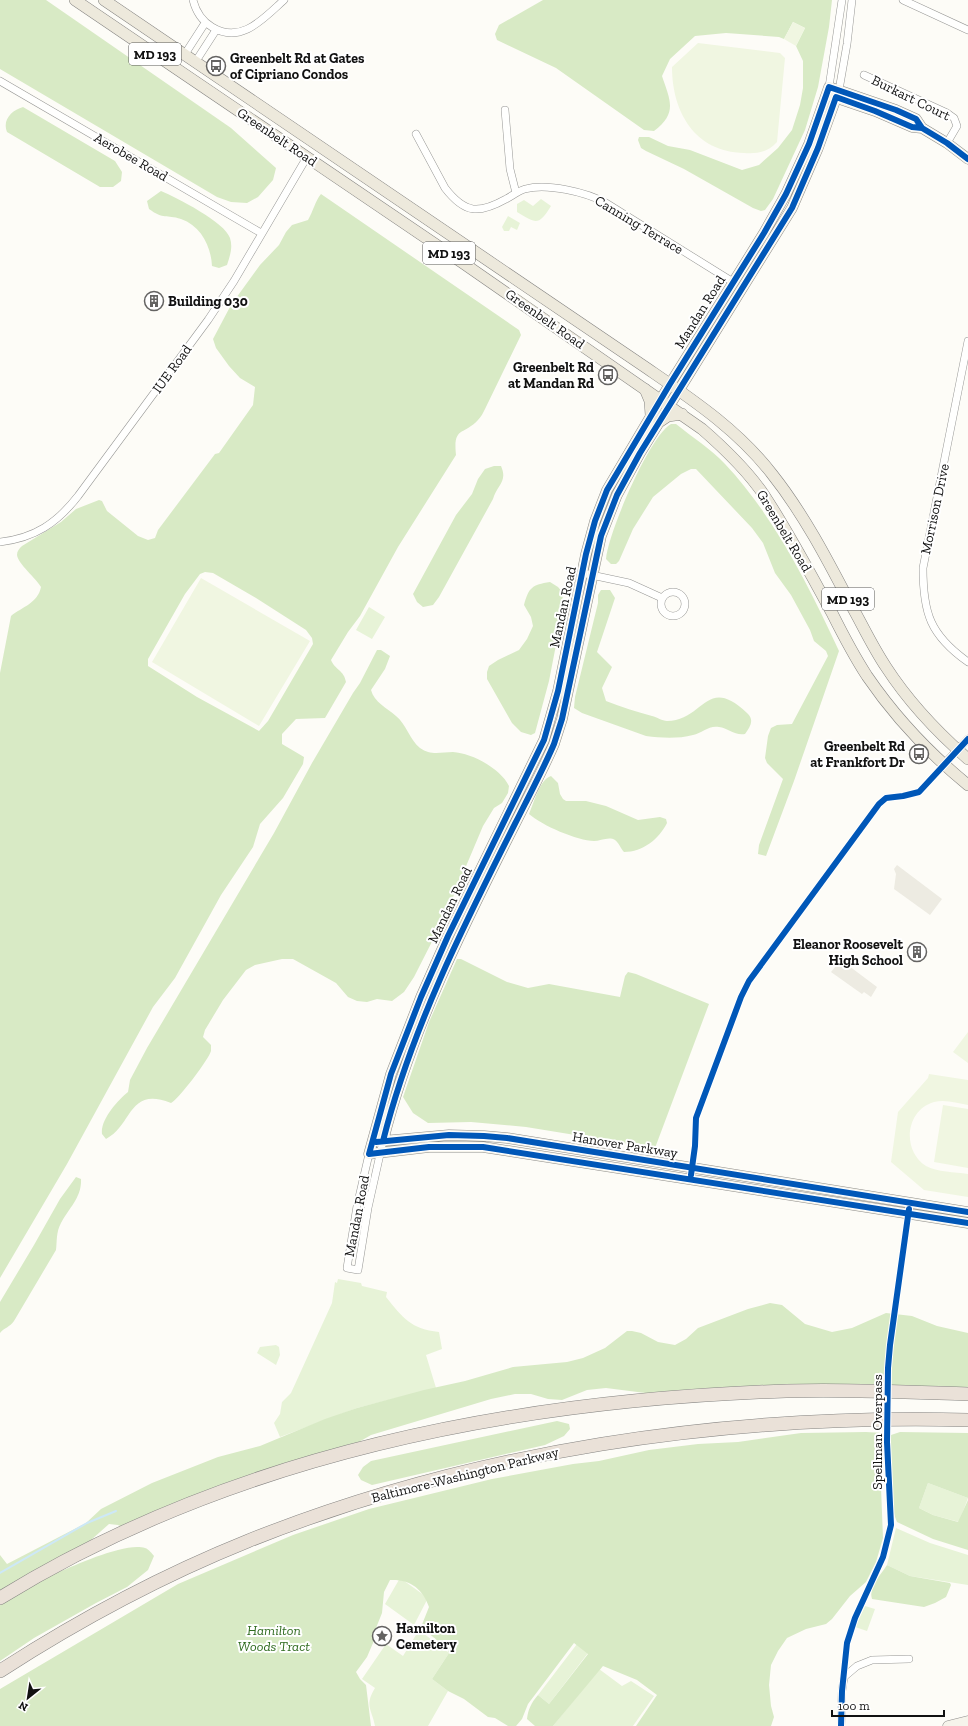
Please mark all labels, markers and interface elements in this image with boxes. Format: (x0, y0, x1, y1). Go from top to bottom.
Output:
road number: MD 193 (129, 43, 181, 65)
place label: Greenbelt Rd at Gates of Cipriano Condos (230, 50, 365, 83)
bus stop icon: Greenbelt Rd at Gates of Cipriano Condos (205, 55, 227, 77)
street label: Burkart Court (869, 72, 954, 125)
street label: Greenbelt Road (234, 104, 321, 170)
street label: Aerobee Road (91, 129, 171, 185)
street label: Canning Terrace (592, 192, 687, 258)
road number: MD 193 (423, 242, 475, 264)
street label: Mandan Road (671, 272, 729, 352)
street label: Greenbelt Road (502, 285, 588, 353)
building icon: Building 030 (143, 290, 165, 312)
place label: Building 030 (168, 293, 248, 310)
street label: IUE Road (149, 341, 196, 397)
place label: Greenbelt Rd at Mandan Rd (508, 359, 594, 392)
bus stop icon: Greenbelt Rd at Mandan Rd (597, 364, 619, 386)
street label: Morrison Drive (917, 462, 953, 556)
street label: Greenbelt Road (753, 487, 815, 575)
street label: Mandan Road (546, 564, 580, 649)
road number: MD 193 (822, 588, 874, 610)
place label: Greenbelt Rd at Frankfort Dr (810, 738, 905, 771)
bus stop icon: Greenbelt Rd at Frankfort Dr (908, 743, 930, 765)
street label: Mandan Road (424, 864, 476, 946)
place label: Eleanor Roosevelt High School (793, 936, 903, 969)
building icon: Eleanor Roosevelt High School (906, 941, 928, 963)
street label: Hanover Parkway (571, 1128, 680, 1162)
street label: Mandan Road (341, 1173, 373, 1258)
street label: Spellman Overpass (869, 1374, 886, 1490)
street label: Baltimore-Washington Parkway (370, 1443, 561, 1507)
place label: Hamilton Cemetery (396, 1620, 457, 1653)
park label: Hamilton Woods Tract (238, 1622, 310, 1655)
place icon: Hamilton Cemetery (371, 1625, 393, 1647)
north arrow (8, 1678, 48, 1718)
scale bar (832, 1692, 944, 1718)
text: N (16, 1698, 30, 1714)
text: 100 m (838, 1699, 870, 1713)

